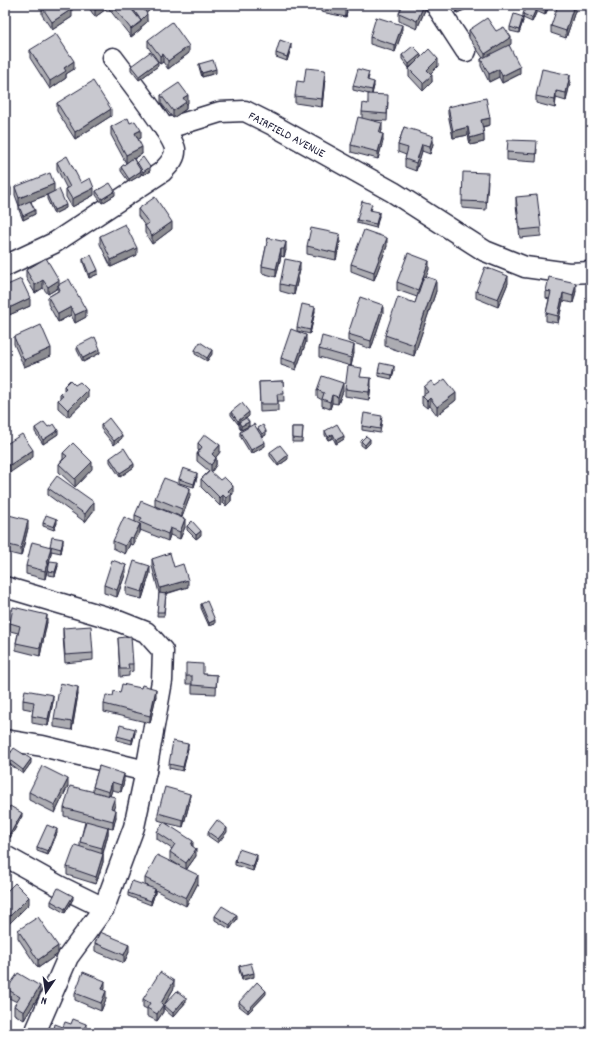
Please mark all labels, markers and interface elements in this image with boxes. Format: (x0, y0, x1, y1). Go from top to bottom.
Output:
street label: FAIRFIELD AVENUE (245, 108, 328, 163)
north arrow (26, 972, 66, 1012)
text: N (39, 991, 49, 1008)

